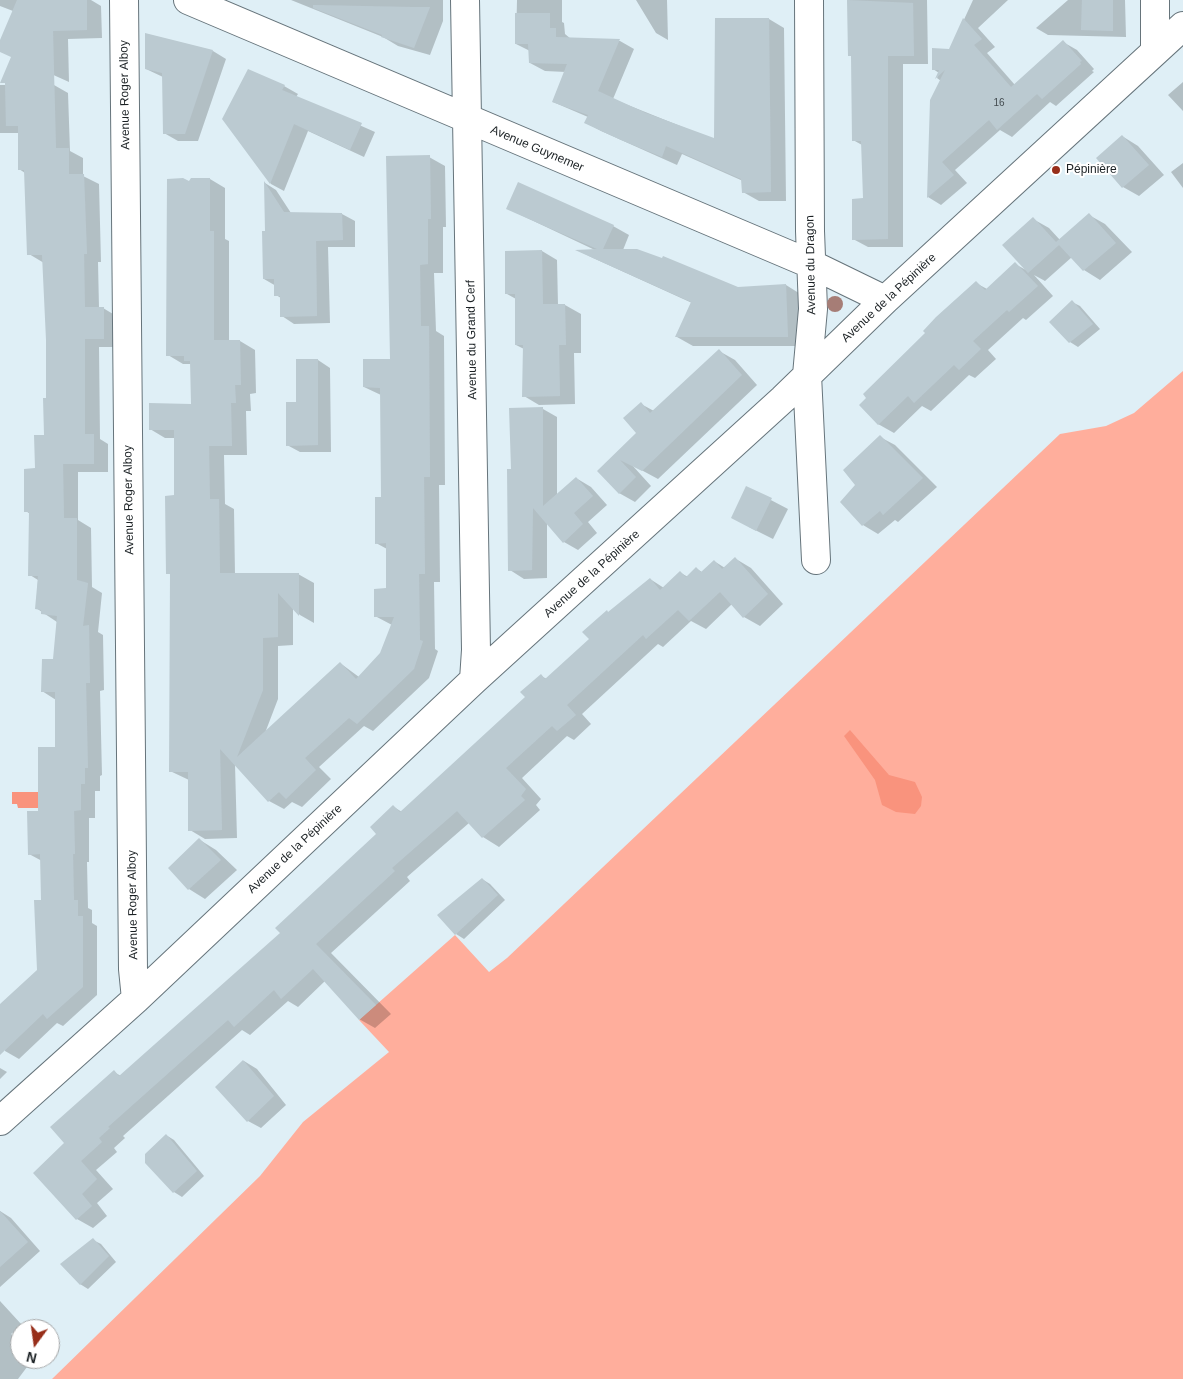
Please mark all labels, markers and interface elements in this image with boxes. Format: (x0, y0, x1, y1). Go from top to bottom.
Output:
street label: Avenue Roger Alboy (117, 40, 133, 150)
house number: 16 (993, 97, 1005, 109)
street label: Avenue Guynemer (488, 123, 586, 175)
place label: Pépinière (1066, 163, 1117, 177)
marker: Pépinière (1050, 164, 1062, 176)
street label: Avenue du Dragon (803, 215, 819, 315)
street label: Avenue de la Pépinière (839, 250, 939, 346)
street label: Avenue du Grand Cerf (464, 280, 480, 400)
street label: Avenue Roger Alboy (121, 445, 137, 555)
street label: Avenue de la Pépinière (541, 527, 643, 621)
street label: Avenue de la Pépinière (245, 801, 345, 897)
street label: Avenue Roger Alboy (125, 850, 141, 960)
north arrow (10, 1319, 60, 1369)
text: N (25, 1349, 38, 1367)

